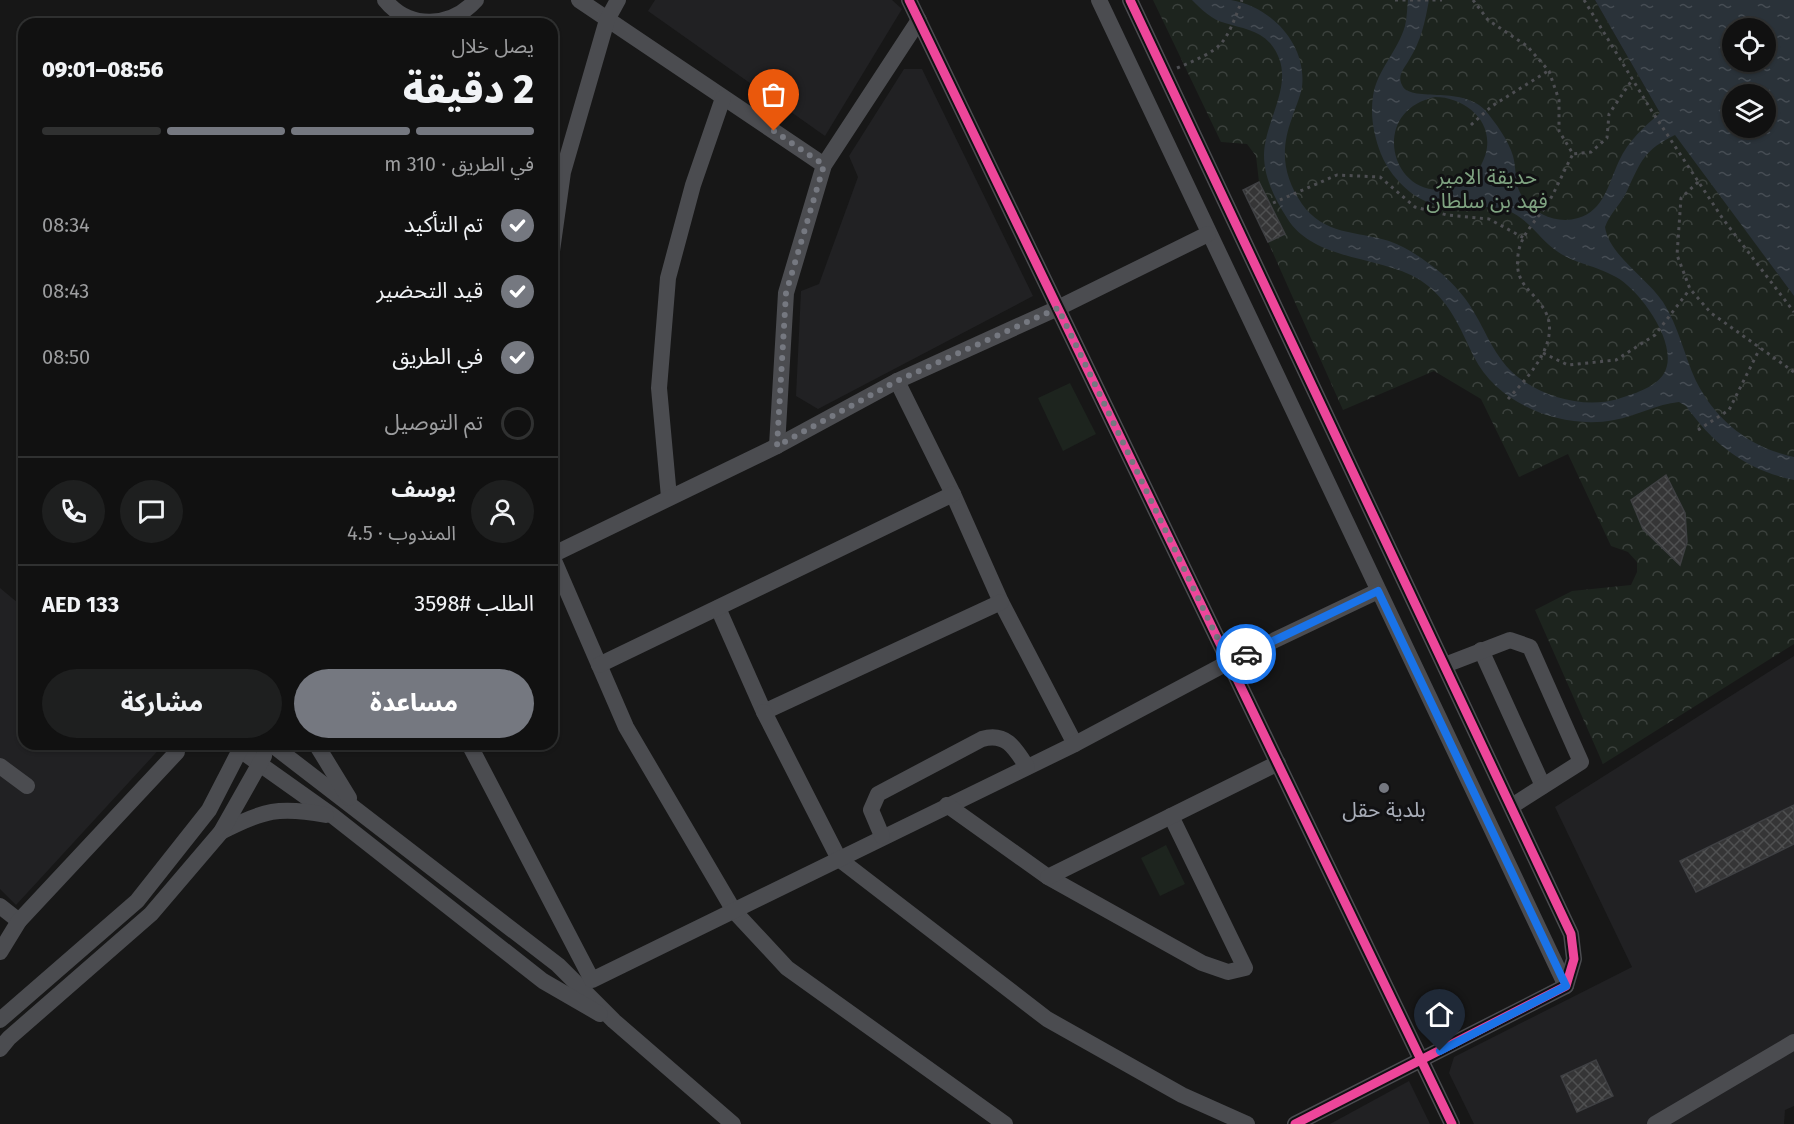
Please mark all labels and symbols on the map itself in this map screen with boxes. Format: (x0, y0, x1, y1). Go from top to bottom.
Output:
pin (748, 69, 799, 131)
park label: حديقة الامير فهد بن سلطان (1426, 164, 1548, 214)
courier (1216, 624, 1276, 684)
marker: بلدية حقل (1377, 781, 1391, 795)
place label: بلدية حقل (1342, 797, 1426, 823)
pin (1414, 989, 1465, 1051)

